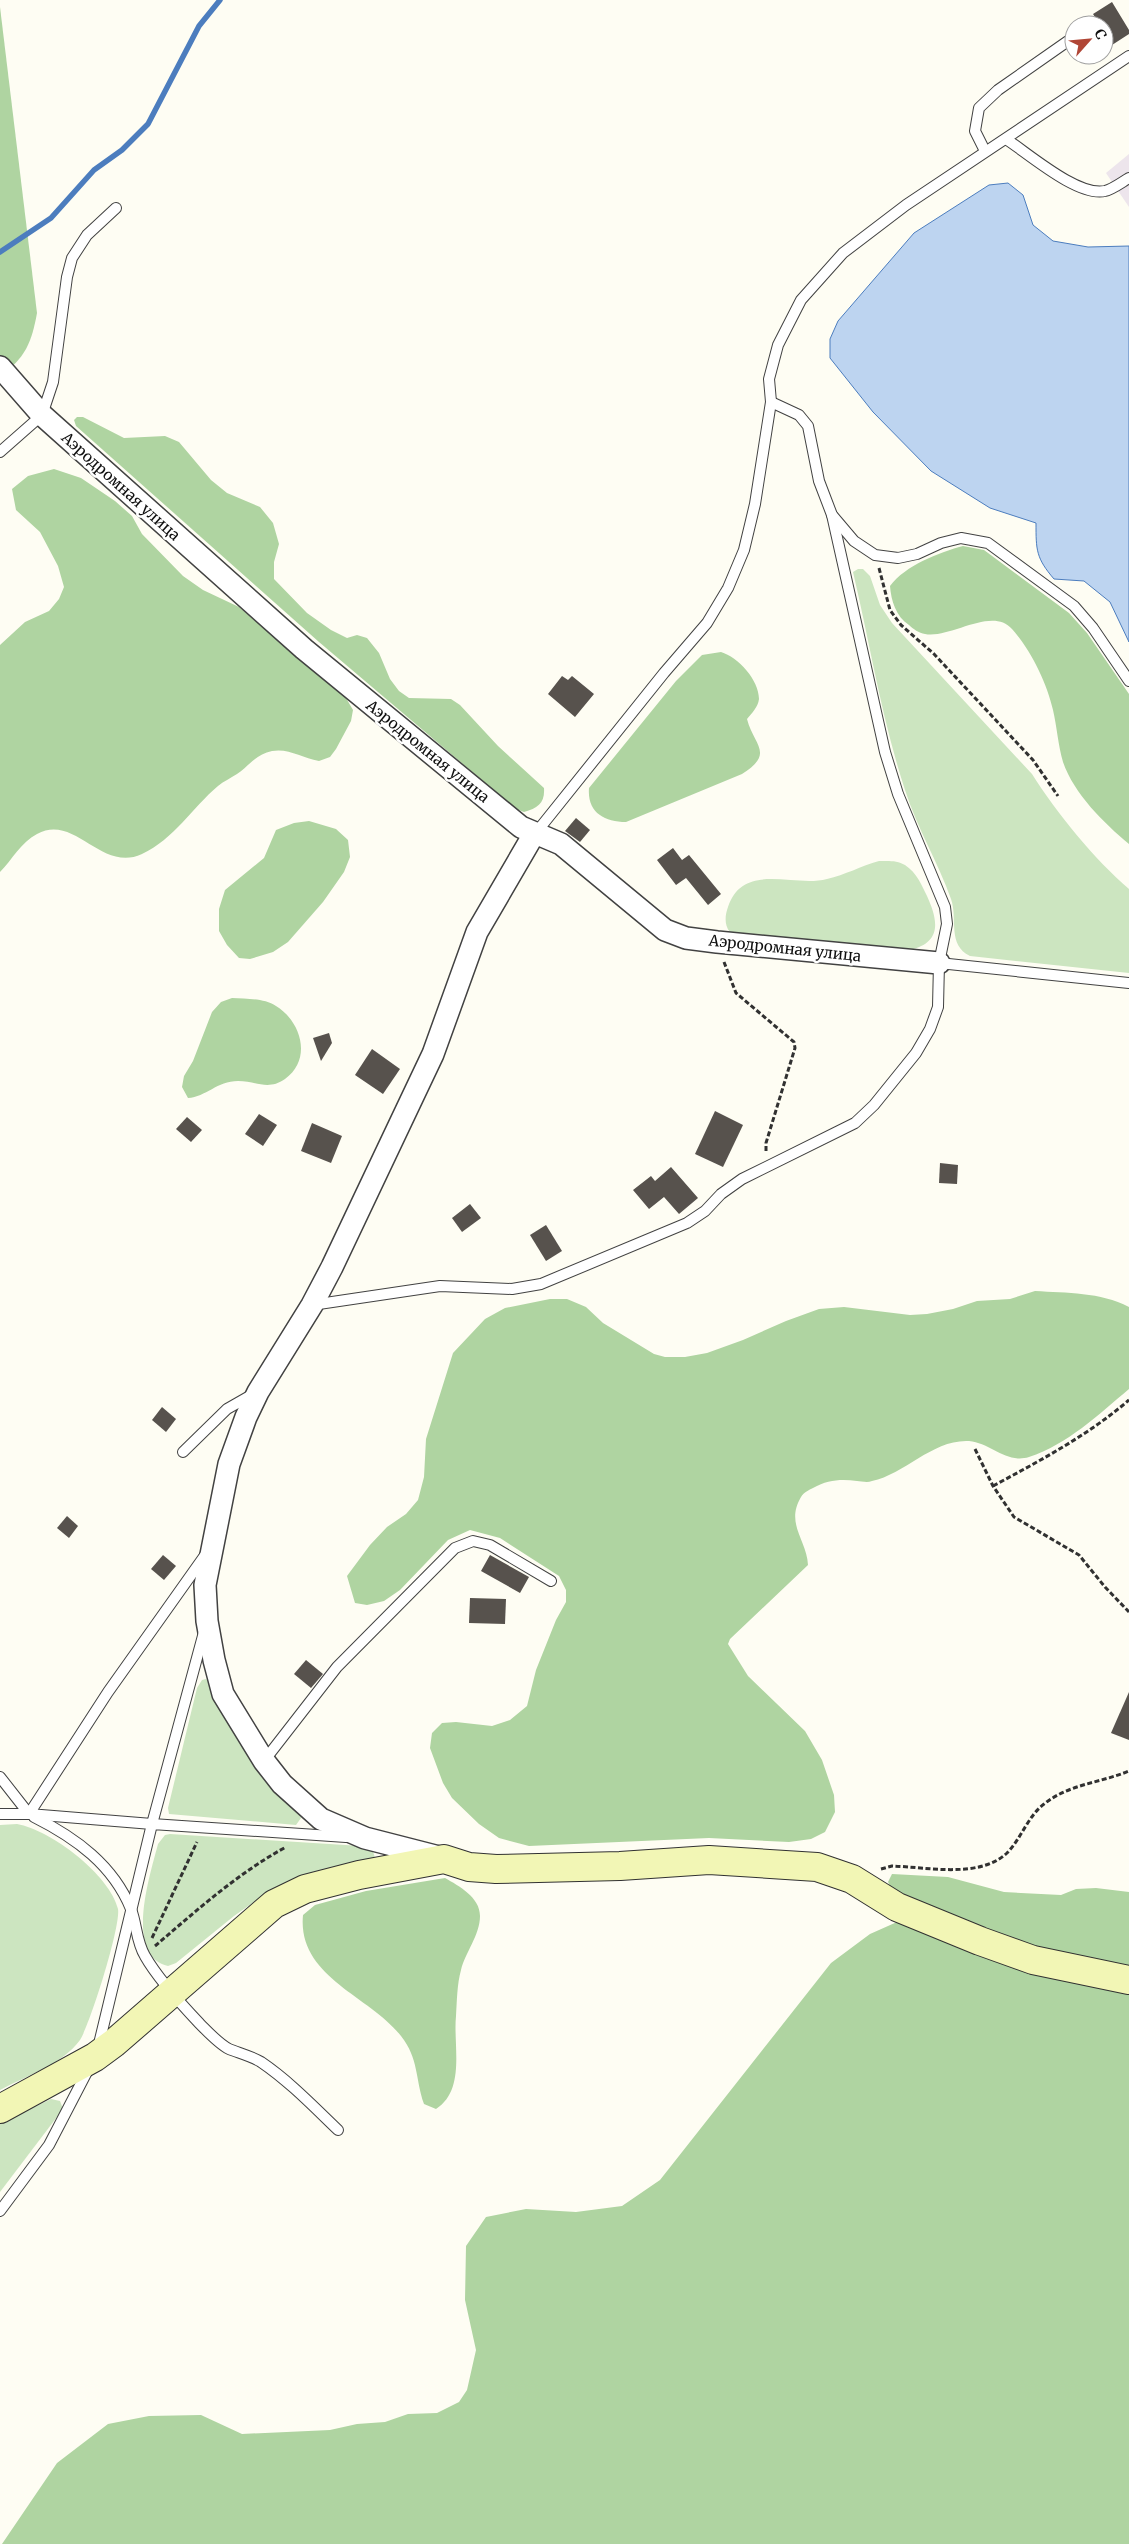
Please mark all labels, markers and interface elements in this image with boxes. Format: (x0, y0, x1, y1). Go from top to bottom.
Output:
north arrow (1064, 15, 1114, 65)
text: С (1090, 26, 1111, 42)
street label: Аэродромная улица (57, 427, 184, 544)
street label: Аэродромная улица (362, 695, 493, 807)
street label: Аэродромная улица (707, 930, 862, 965)

